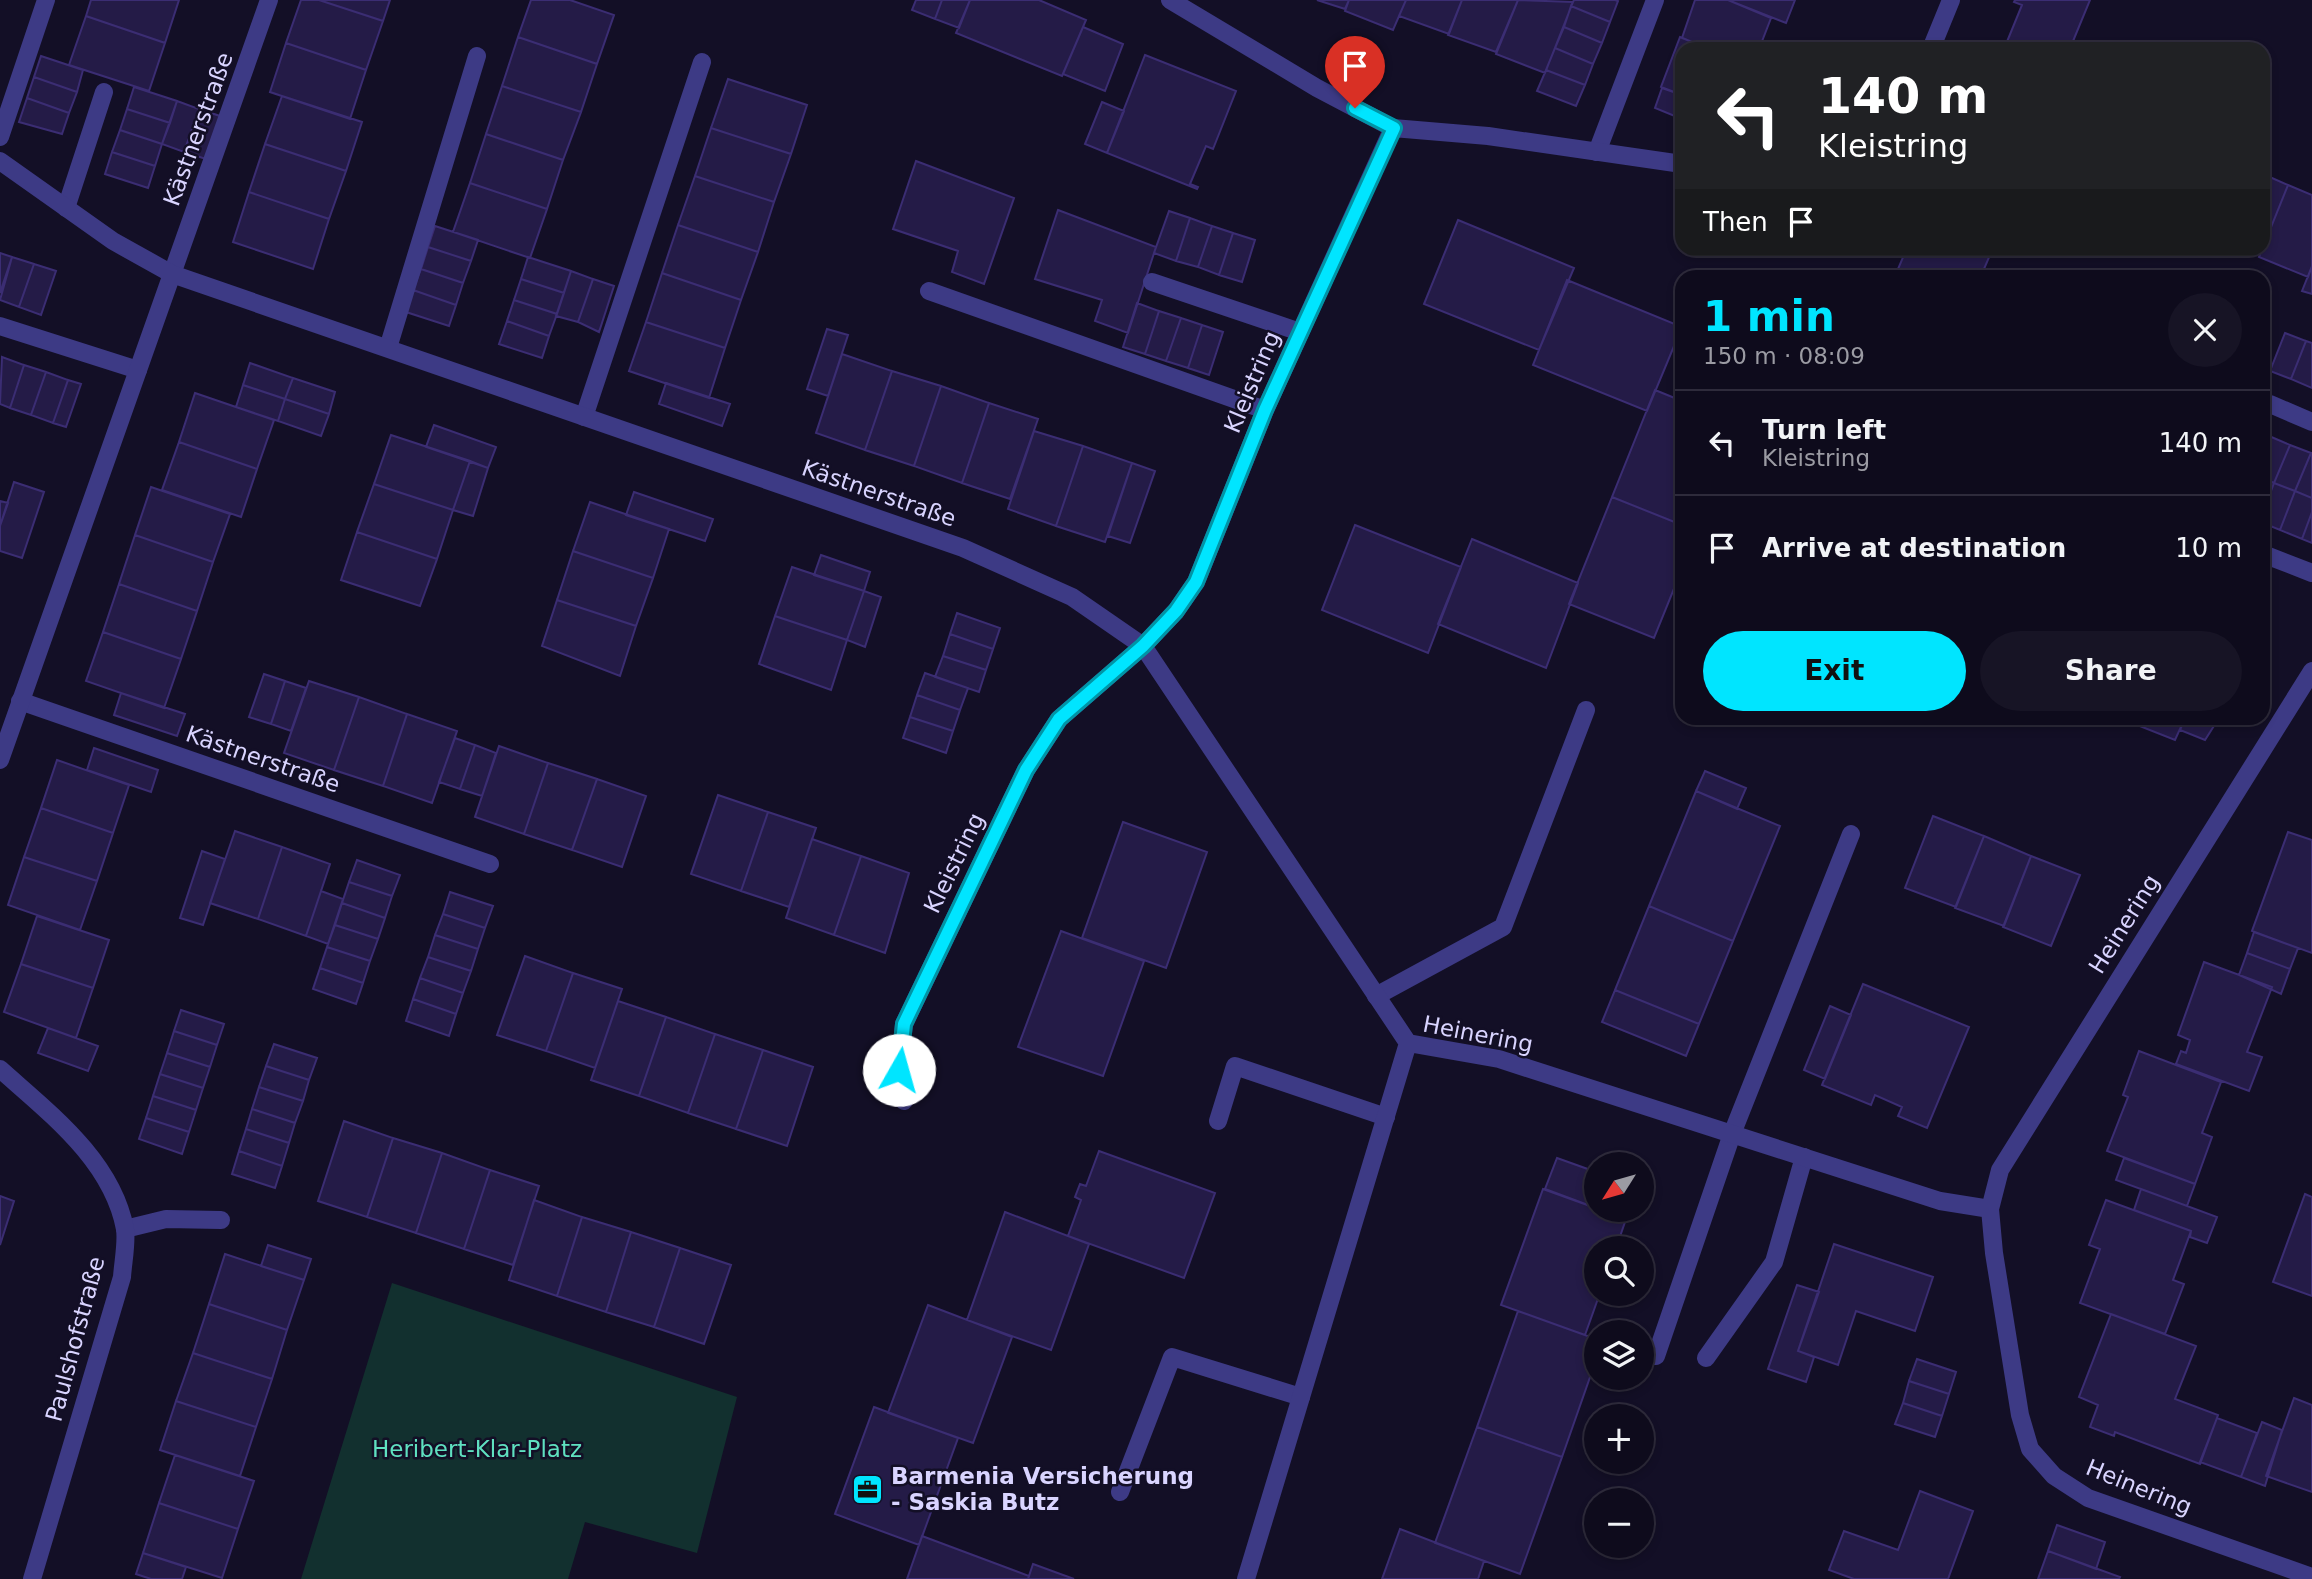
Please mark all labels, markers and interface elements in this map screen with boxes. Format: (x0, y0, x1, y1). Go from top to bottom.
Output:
pin (1325, 36, 1385, 108)
icon: arrive (1336, 47, 1374, 85)
street label: Kästnerstraße (158, 49, 238, 209)
text: 140 m (1818, 68, 1988, 125)
icon: left (1703, 70, 1794, 161)
text: Kleistring (1818, 127, 1968, 165)
icon: arrive (1782, 203, 1820, 241)
text: Then (1703, 207, 1768, 237)
text: 1 min (1703, 292, 1835, 341)
button: close (2168, 293, 2242, 367)
street label: Kleistring (1219, 327, 1285, 437)
text: 150 m · 08:09 (1703, 343, 1865, 369)
text: Turn left (1762, 415, 1886, 445)
icon: left (1703, 424, 1741, 462)
text: 140 m (2159, 428, 2242, 458)
text: Kleistring (1762, 445, 1870, 471)
street label: Kästnerstraße (799, 454, 959, 532)
icon: arrive (1703, 529, 1741, 567)
text: Arrive at destination (1762, 533, 2066, 563)
text: 10 m (2175, 533, 2242, 563)
button: Exit (1703, 631, 1966, 711)
button: Share (1980, 631, 2242, 711)
street label: Kästnerstraße (183, 720, 343, 798)
street label: Kleistring (919, 809, 989, 917)
street label: Heinering (2083, 870, 2165, 978)
street label: Heinering (1421, 1011, 1535, 1057)
position arrow (862, 1033, 936, 1107)
north arrow (1584, 1152, 1654, 1222)
map controls (1584, 1152, 1654, 1558)
button: search (1584, 1236, 1654, 1306)
street label: Paulshofstraße (40, 1254, 110, 1424)
button: layers (1584, 1320, 1654, 1390)
button: + (1584, 1404, 1654, 1474)
park label: Heribert-Klar-Platz (372, 1436, 582, 1462)
street label: Heinering (2082, 1454, 2196, 1520)
place label: Barmenia Versicherung - Saskia Butz (891, 1463, 1194, 1515)
office icon: Barmenia Versicherung - Saskia Butz (851, 1472, 885, 1506)
button: − (1584, 1488, 1654, 1558)

